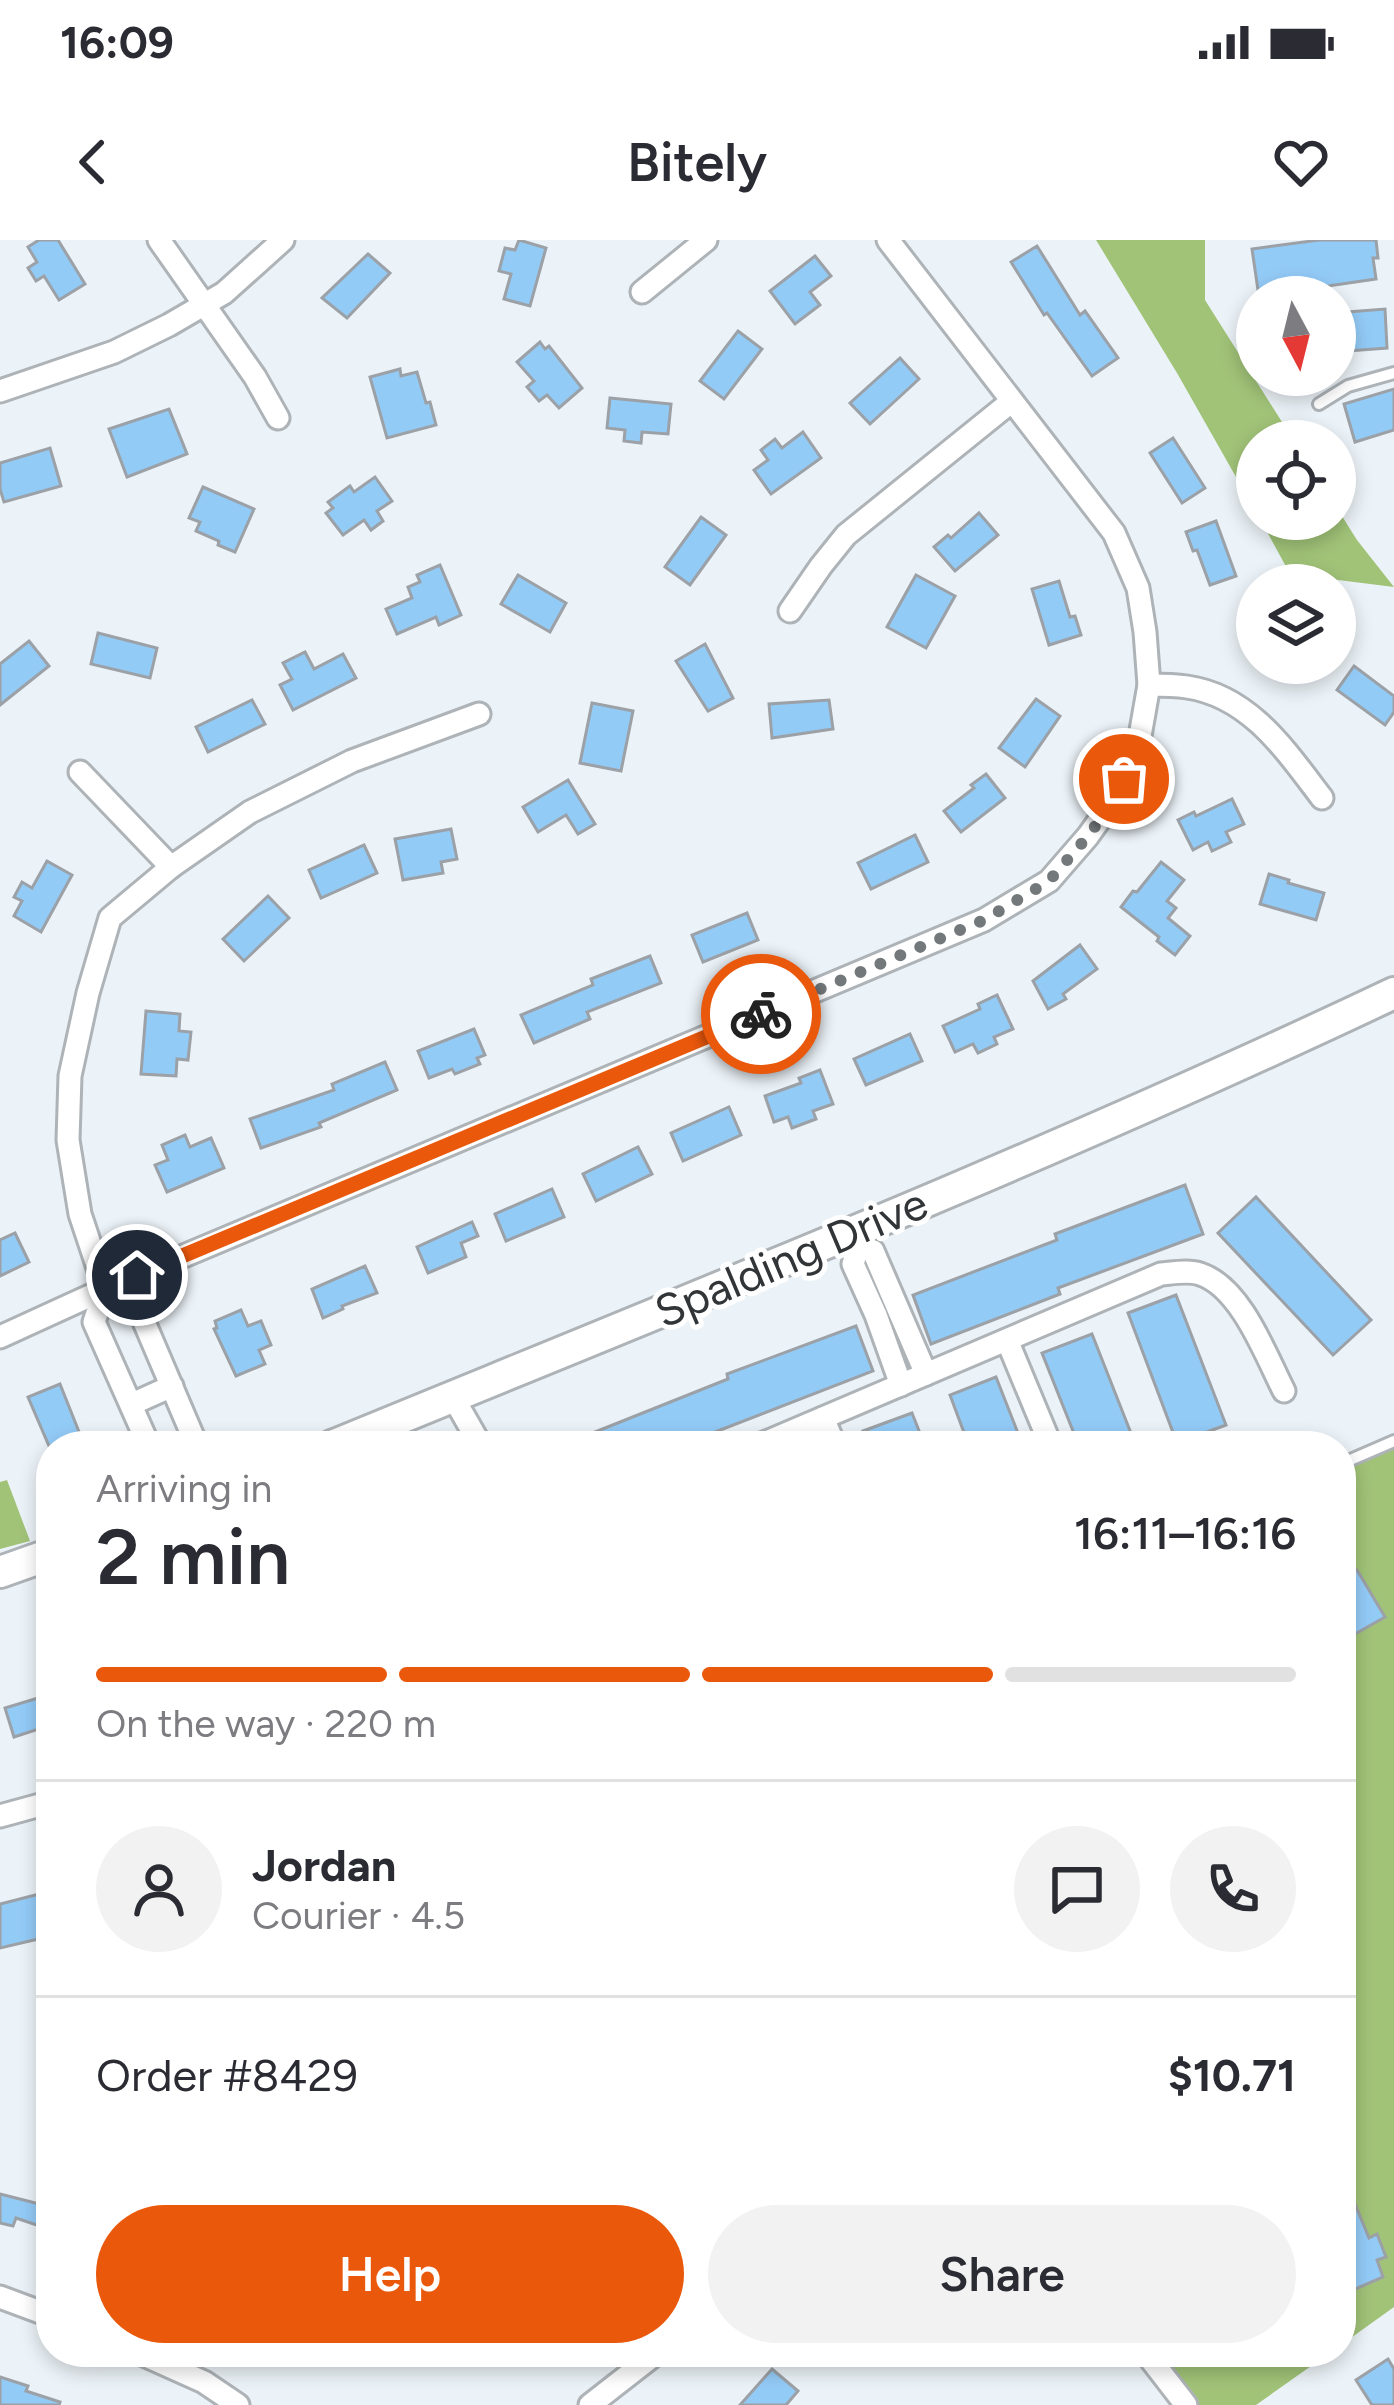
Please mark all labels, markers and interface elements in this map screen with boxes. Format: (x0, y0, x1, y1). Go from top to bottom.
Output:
text: 16:09 (60, 15, 174, 69)
icon: back (60, 129, 126, 195)
icon: heart (1268, 129, 1334, 195)
text: Bitely (627, 130, 767, 195)
north arrow (1236, 276, 1356, 396)
map controls (1236, 276, 1356, 684)
button: locate (1236, 420, 1356, 540)
button: layers (1236, 564, 1356, 684)
pin (1073, 728, 1175, 830)
icon: bag (1091, 746, 1157, 812)
courier (701, 954, 821, 1074)
icon: bike (728, 981, 794, 1047)
street label: Spalding Drive (647, 1175, 935, 1339)
pin (86, 1224, 188, 1326)
icon: home (104, 1242, 170, 1308)
text: Arriving in (96, 1465, 272, 1512)
text: 16:11–16:16 (1074, 1506, 1296, 1560)
text: 2 min (96, 1510, 290, 1604)
text: On the way · 220 m (96, 1700, 436, 1747)
button: person (96, 1826, 222, 1952)
button: chat (1014, 1826, 1140, 1952)
button: phone (1170, 1826, 1296, 1952)
text: Jordan (252, 1838, 396, 1892)
text: Courier · 4.5 (252, 1892, 465, 1939)
text: Order #8429 (96, 2048, 358, 2102)
text: $10.71 (1168, 2048, 1296, 2102)
button: Help (96, 2205, 684, 2343)
button: Share (708, 2205, 1296, 2343)

